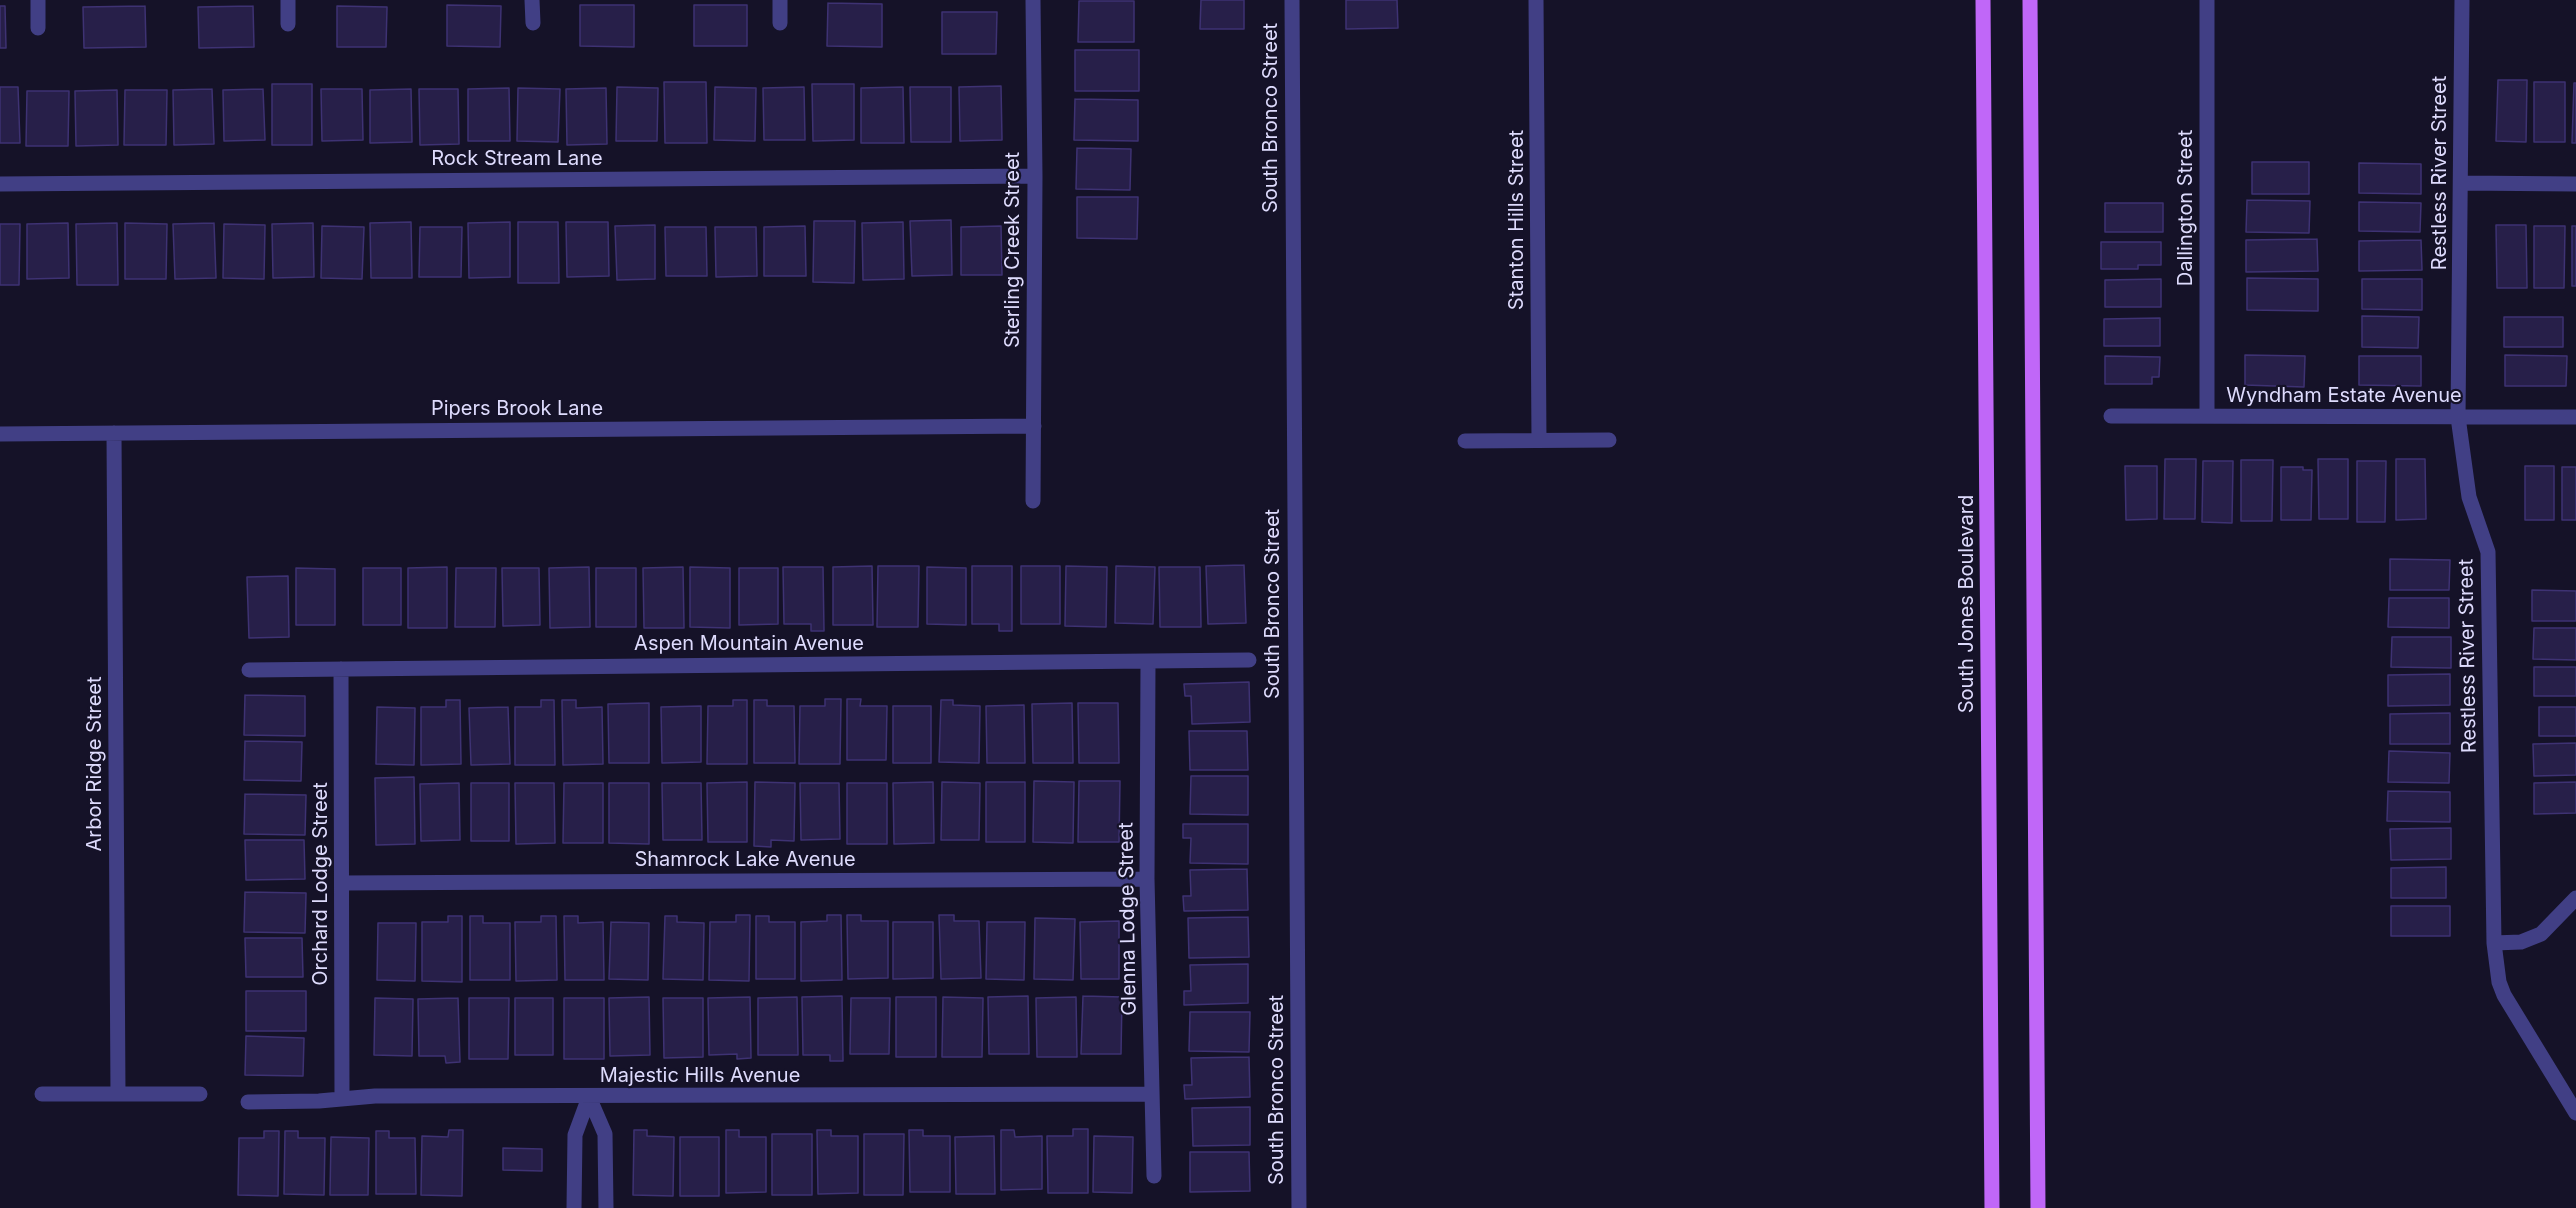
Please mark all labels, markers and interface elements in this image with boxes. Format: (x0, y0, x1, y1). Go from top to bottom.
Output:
street label: South Bronco Street (1259, 23, 1283, 213)
street label: Restless River Street (2428, 76, 2452, 270)
street label: Stanton Hills Street (1505, 130, 1529, 310)
street label: Dallington Street (2174, 130, 2198, 286)
street label: Rock Stream Lane (431, 147, 603, 171)
street label: Sterling Creek Street (1001, 152, 1025, 348)
street label: Wyndham Estate Avenue (2226, 384, 2462, 408)
street label: Pipers Brook Lane (431, 397, 603, 421)
street label: South Jones Boulevard (1955, 495, 1979, 713)
street label: South Bronco Street (1261, 509, 1285, 699)
street label: Restless River Street (2454, 559, 2482, 753)
street label: Aspen Mountain Avenue (634, 632, 864, 656)
street label: Arbor Ridge Street (83, 677, 107, 851)
street label: Orchard Lodge Street (309, 782, 333, 986)
street label: Glenna Lodge Street (1114, 822, 1142, 1016)
street label: Shamrock Lake Avenue (634, 848, 856, 872)
street label: South Bronco Street (1265, 995, 1289, 1185)
street label: Majestic Hills Avenue (600, 1064, 800, 1088)

